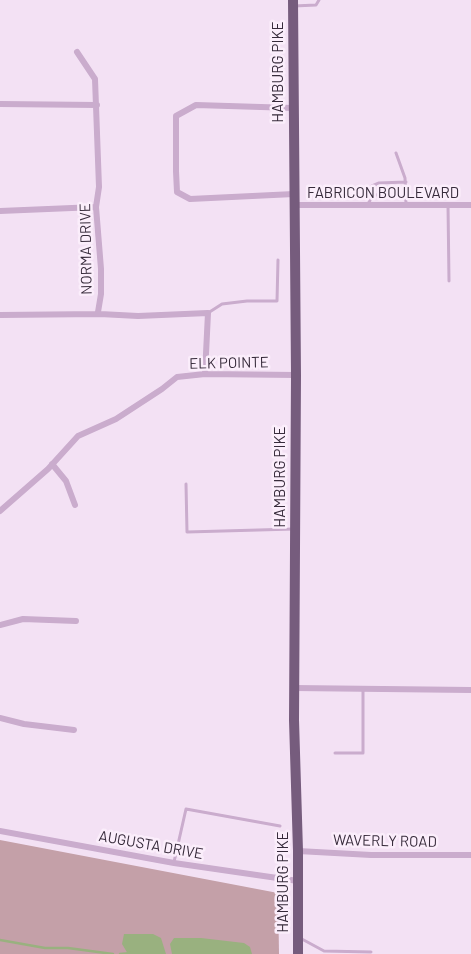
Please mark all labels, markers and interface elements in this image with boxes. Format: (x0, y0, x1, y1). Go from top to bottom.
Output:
street label: HAMBURG PIKE (269, 21, 287, 123)
street label: FABRICON BOULEVARD (307, 184, 459, 202)
street label: NORMA DRIVE (76, 203, 96, 295)
street label: ELK POINTE (189, 353, 269, 373)
street label: HAMBURG PIKE (271, 426, 289, 528)
street label: AUGUSTA DRIVE (97, 827, 205, 863)
street label: HAMBURG PIKE (274, 831, 292, 933)
street label: WAVERLY ROAD (333, 831, 437, 851)

